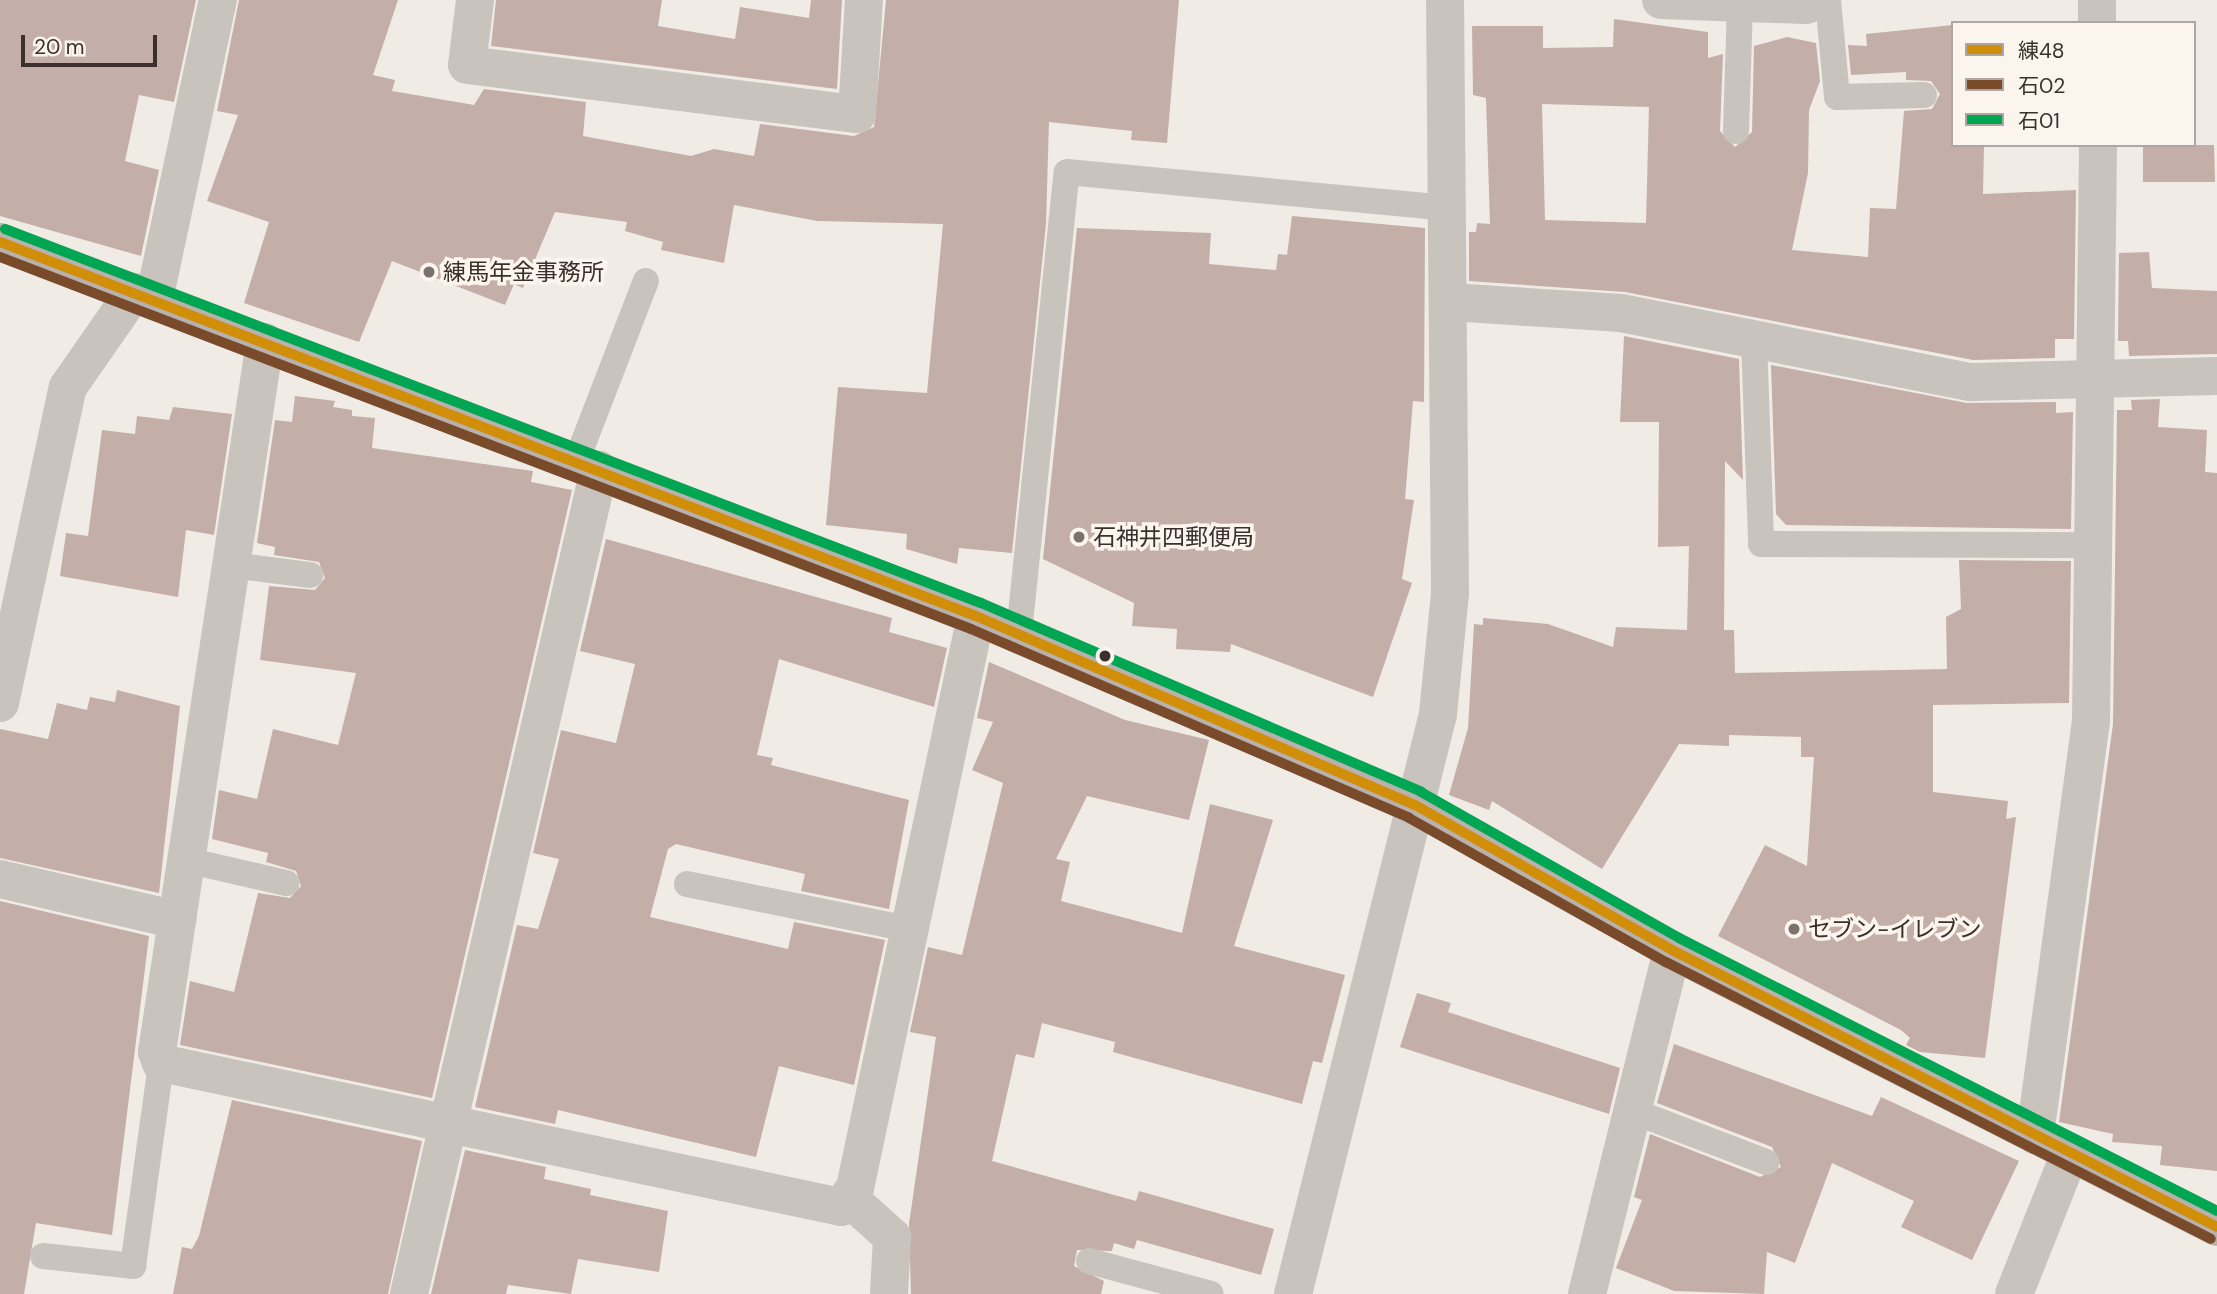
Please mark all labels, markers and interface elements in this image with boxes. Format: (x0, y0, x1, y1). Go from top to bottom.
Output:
scale bar (24, 21, 161, 65)
legend (1951, 21, 2196, 147)
text: 20 m (34, 33, 85, 61)
text: 練48 (2018, 37, 2065, 65)
text: 石02 (2018, 72, 2065, 100)
text: 石01 (2018, 107, 2060, 135)
place label: 練馬年金事務所 (443, 258, 604, 286)
marker: 練馬年金事務所 (421, 264, 437, 280)
place label: 石神井四郵便局 (1093, 523, 1254, 551)
marker: 石神井四郵便局 (1071, 529, 1087, 545)
unlabelled marker (1098, 649, 1112, 663)
place label: セブン-イレブン (1808, 915, 1981, 943)
marker: セブン-イレブン (1786, 921, 1802, 937)

